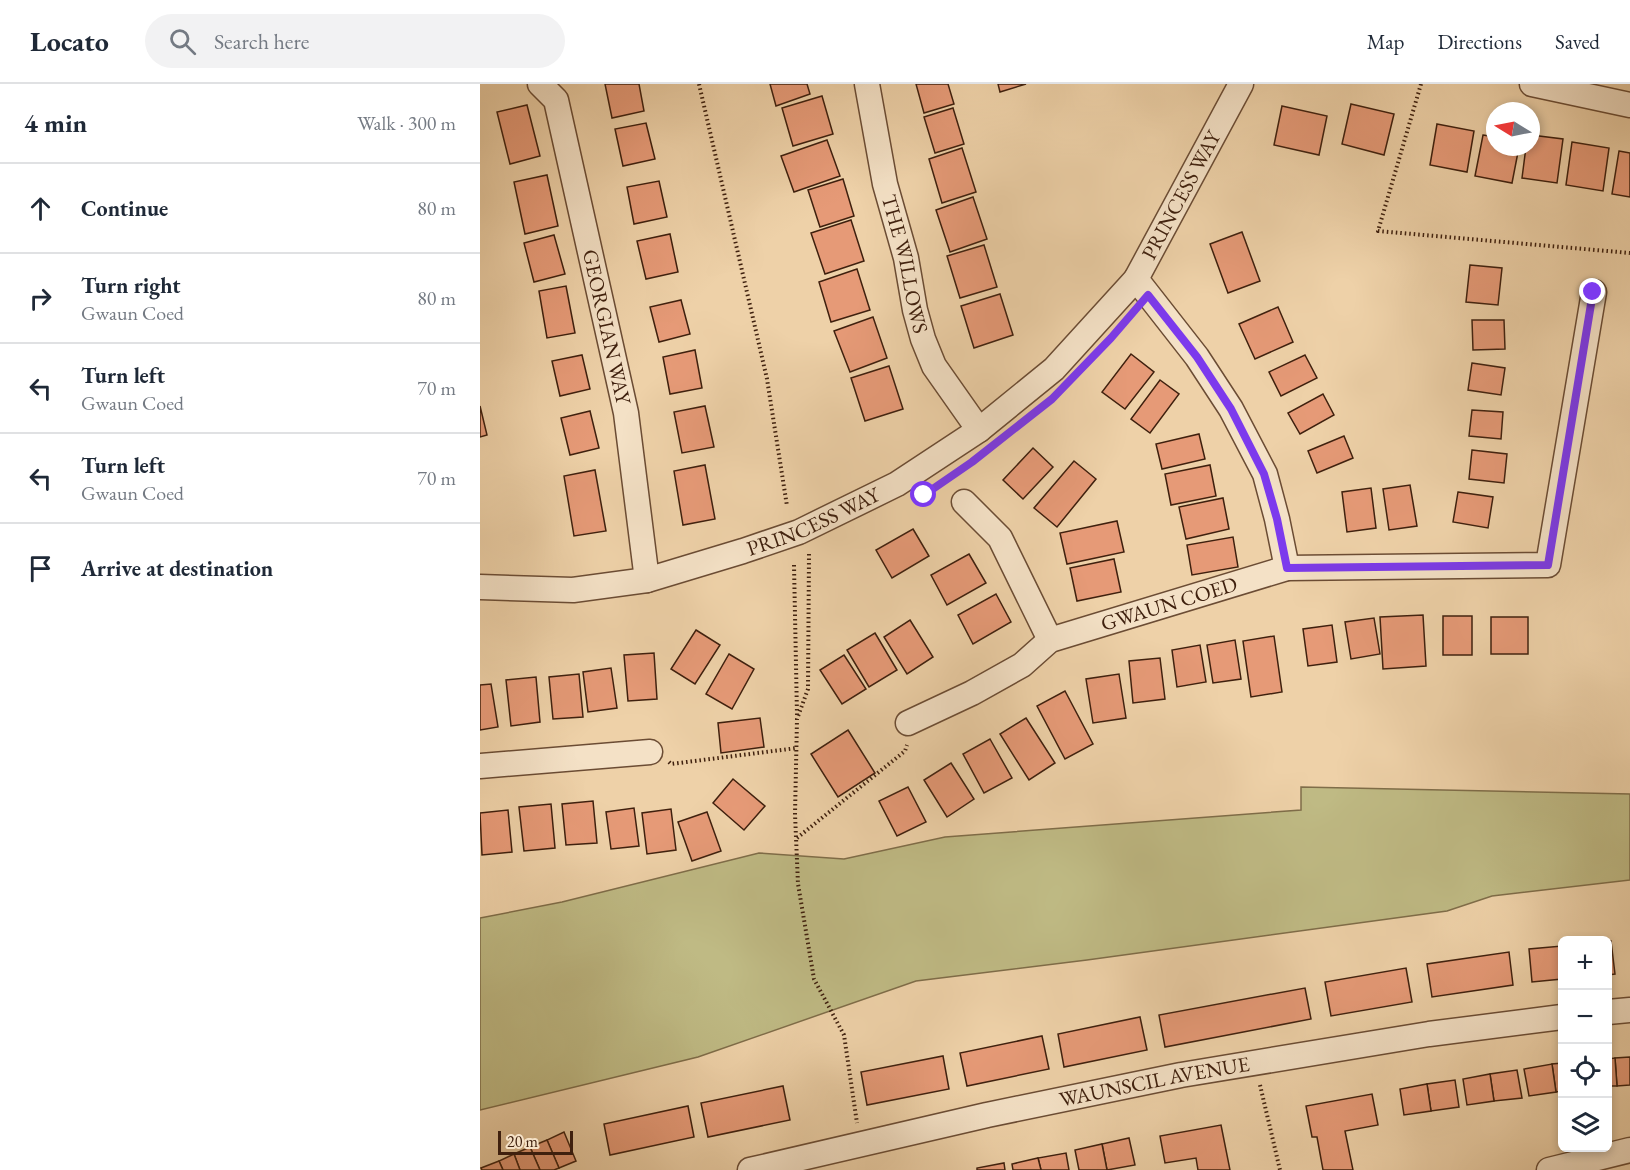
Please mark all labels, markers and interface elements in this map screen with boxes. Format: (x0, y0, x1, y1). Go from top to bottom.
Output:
search box (145, 14, 565, 68)
text: Locato (30, 23, 109, 59)
icon: search (166, 25, 199, 58)
text: Search here (214, 27, 309, 56)
text: Map (1367, 28, 1404, 55)
text: Directions (1437, 28, 1522, 55)
text: Saved (1555, 28, 1600, 55)
north arrow (1486, 102, 1540, 156)
text: 4 min (24, 106, 87, 140)
text: Walk · 300 m (357, 110, 456, 136)
street label: PRINCESS WAY (1135, 124, 1227, 264)
street label: THE WILLOWS (876, 191, 935, 336)
icon: ahead (24, 192, 57, 225)
text: Continue (81, 194, 168, 223)
text: 80 m (417, 195, 456, 221)
street label: GEORGIAN WAY (577, 247, 638, 408)
text: Turn right (81, 271, 180, 300)
route end (1579, 278, 1605, 304)
icon: right (24, 282, 57, 315)
text: 80 m (417, 285, 456, 311)
text: Gwaun Coed (81, 300, 184, 326)
text: Turn left (81, 361, 165, 390)
icon: left (24, 372, 57, 405)
text: 70 m (417, 375, 456, 401)
text: Gwaun Coed (81, 390, 184, 416)
text: Turn left (81, 451, 165, 480)
icon: left (24, 462, 57, 495)
text: 70 m (417, 465, 456, 491)
text: Gwaun Coed (81, 480, 184, 506)
street label: PRINCESS WAY (743, 480, 886, 562)
route start (910, 481, 936, 507)
icon: arrive (24, 552, 57, 585)
text: Arrive at destination (81, 554, 273, 583)
street label: GWAUN COED (1097, 570, 1241, 637)
map controls (1558, 936, 1612, 1152)
button: + (1558, 936, 1612, 990)
button: − (1558, 990, 1612, 1044)
button: locate (1558, 1044, 1612, 1098)
street label: WAUNSCIL AVENUE (1057, 1050, 1251, 1113)
button: layers (1558, 1098, 1612, 1152)
scale bar (498, 1128, 573, 1156)
text: 20 m (507, 1131, 538, 1152)

